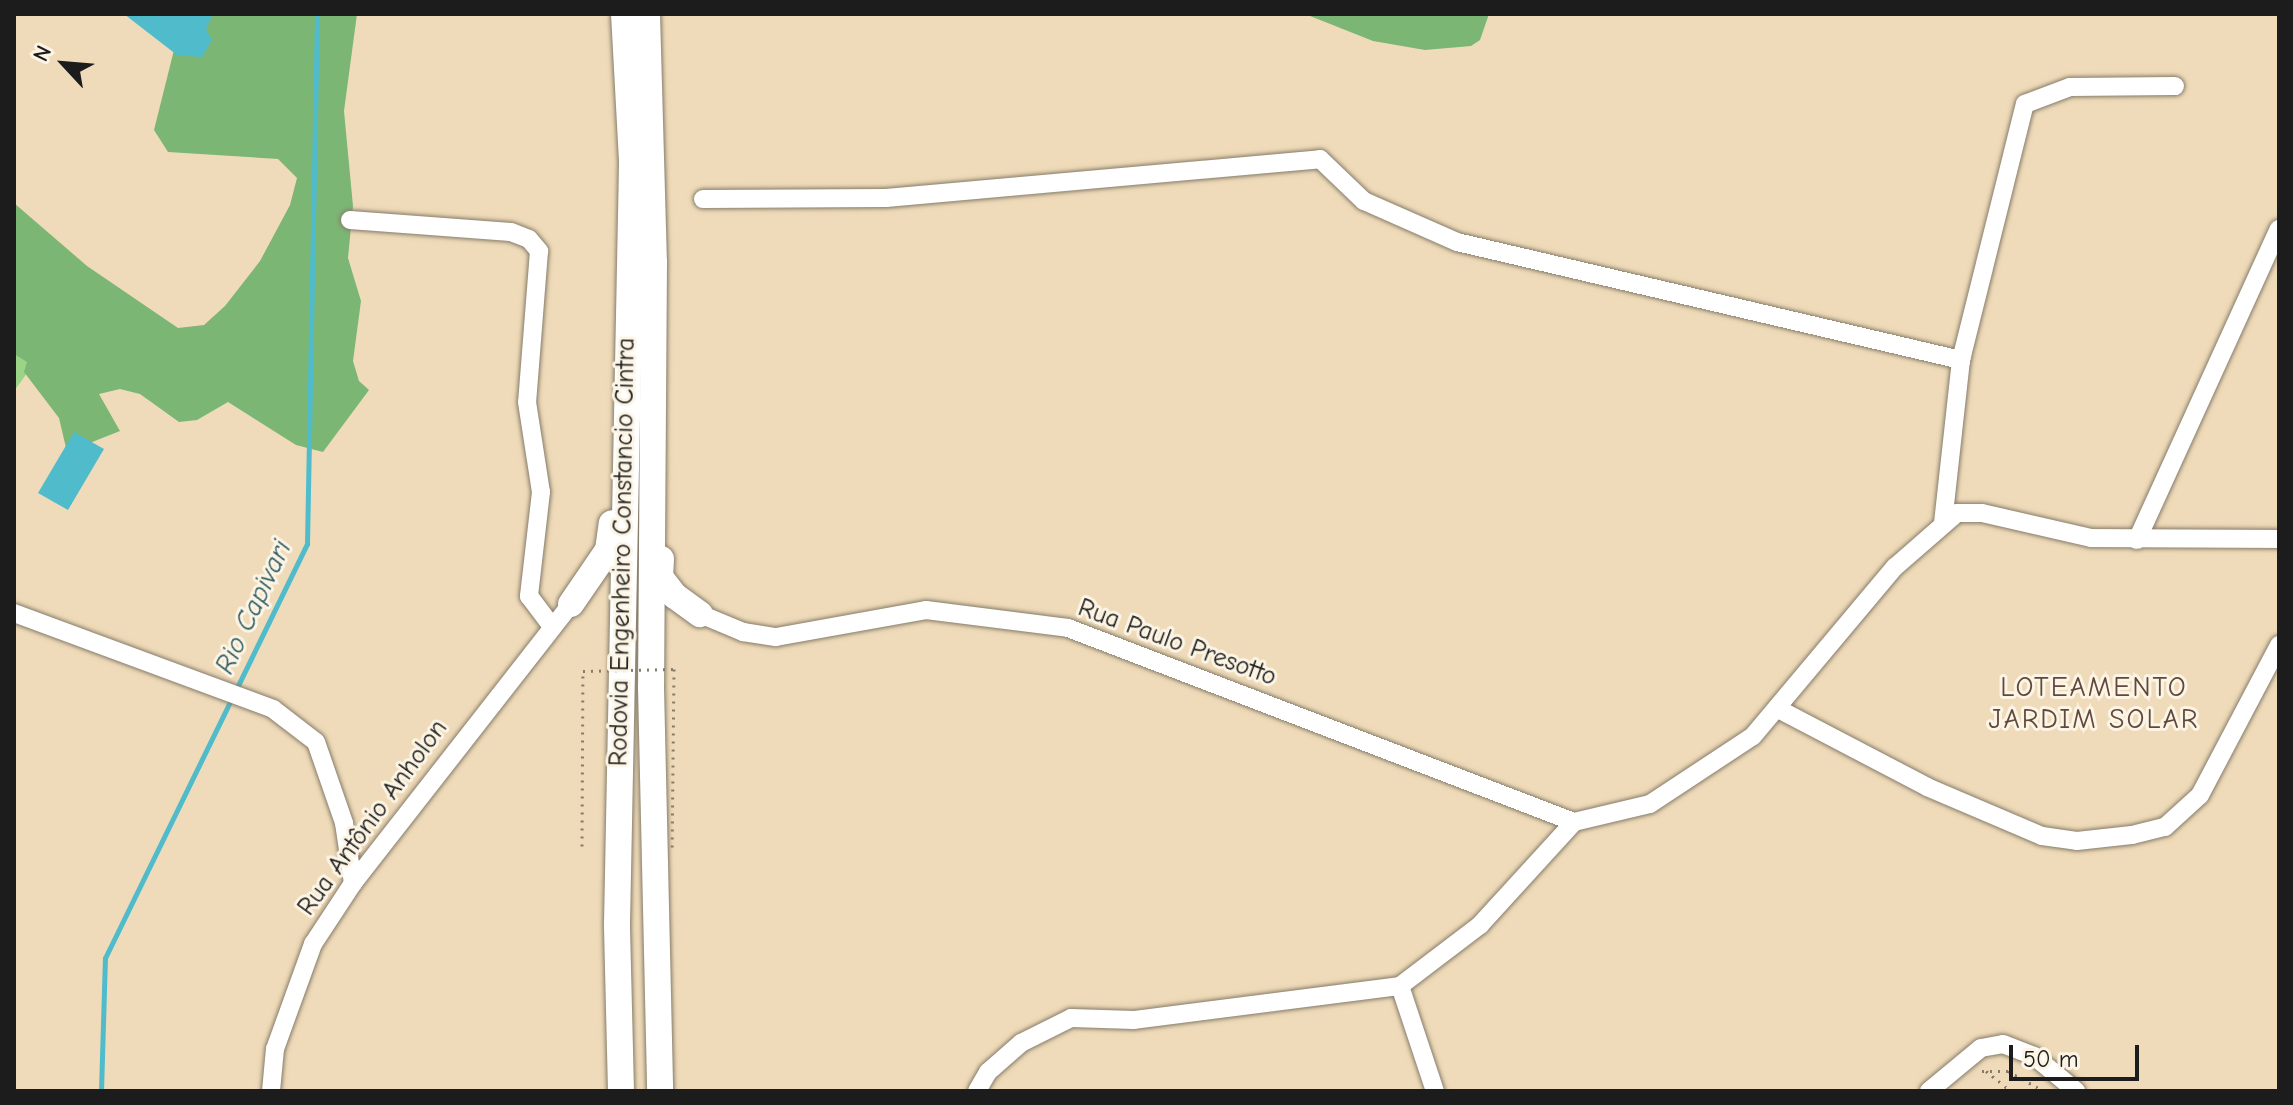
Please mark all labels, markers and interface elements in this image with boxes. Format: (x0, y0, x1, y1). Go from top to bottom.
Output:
north arrow (24, 24, 104, 104)
text: N (28, 41, 57, 66)
street label: Rodovia Engenheiro Constancio Cintra (604, 337, 642, 767)
water label: Rio Capivari (207, 535, 299, 679)
street label: Rua Paulo Presotto (1074, 593, 1280, 693)
district label: LOTEAMENTO JARDIM SOLAR (1989, 670, 2199, 736)
street label: Rua Antônio Anholon (291, 714, 455, 922)
scale bar (2013, 1029, 2143, 1079)
text: 50 m (2023, 1045, 2079, 1073)

